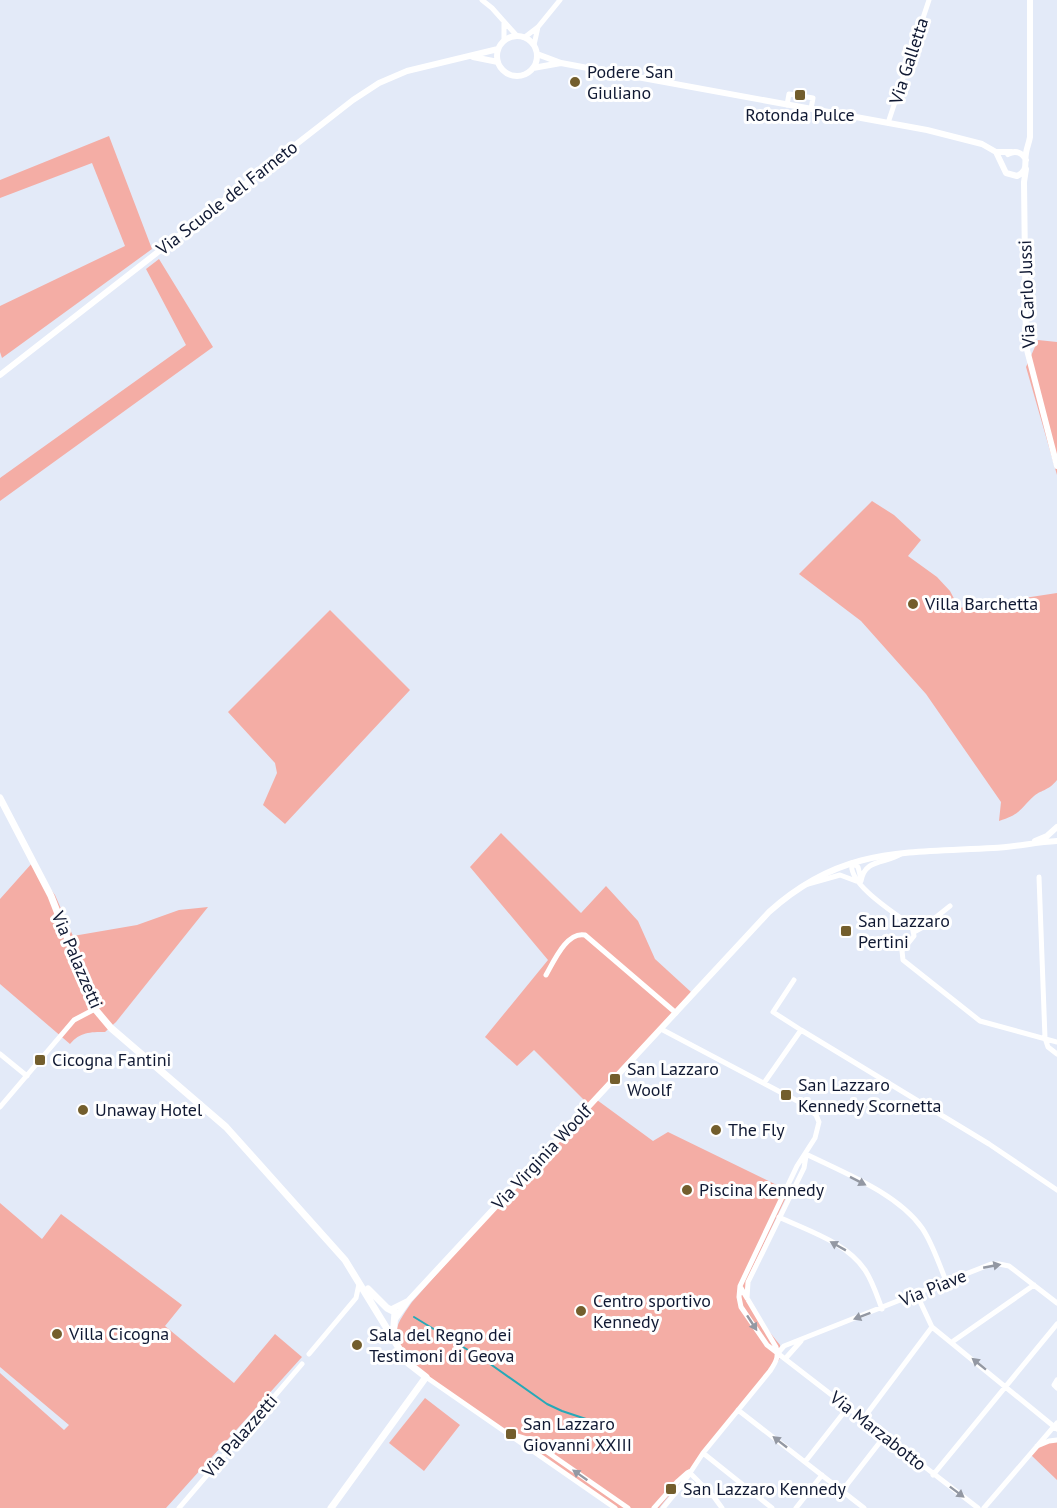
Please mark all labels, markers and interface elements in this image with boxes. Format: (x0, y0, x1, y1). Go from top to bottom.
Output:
street label: Via Galletta (883, 15, 933, 108)
place label: Podere San Giuliano (587, 60, 673, 104)
marker: Podere San Giuliano (568, 75, 582, 89)
marker: Rotonda Pulce (793, 88, 807, 102)
place label: Rotonda Pulce (745, 103, 855, 126)
street label: Via Scuole del Farneto (151, 135, 302, 260)
street label: Via Carlo Jussi (1013, 239, 1040, 350)
place label: Villa Barchetta (924, 592, 1038, 615)
marker: Villa Barchetta (906, 597, 920, 611)
street label: Via Palazzetti (46, 907, 108, 1012)
place label: San Lazzaro Pertini (858, 909, 950, 953)
marker: San Lazzaro Pertini (839, 924, 853, 938)
place label: Cicogna Fantini (52, 1048, 171, 1071)
marker: Cicogna Fantini (33, 1053, 47, 1067)
place label: San Lazzaro Woolf (627, 1057, 719, 1101)
marker: San Lazzaro Woolf (608, 1072, 622, 1086)
place label: San Lazzaro Kennedy Scornetta (798, 1073, 941, 1117)
marker: San Lazzaro Kennedy Scornetta (779, 1088, 793, 1102)
place label: Unaway Hotel (95, 1098, 203, 1121)
street label: Via Virginia Woolf (486, 1098, 597, 1215)
marker: Unaway Hotel (76, 1103, 90, 1117)
place label: The Fly (728, 1118, 785, 1141)
marker: The Fly (709, 1123, 723, 1137)
one-way arrow (850, 1176, 867, 1185)
place label: Piscina Kennedy (699, 1178, 825, 1201)
marker: Piscina Kennedy (680, 1183, 694, 1197)
one-way arrow (829, 1241, 846, 1251)
one-way arrow (983, 1261, 1002, 1270)
street label: Via Piave (895, 1264, 970, 1312)
place label: Centro sportivo Kennedy (593, 1289, 711, 1333)
marker: Centro sportivo Kennedy (574, 1304, 588, 1318)
one-way arrow (853, 1312, 871, 1322)
one-way arrow (747, 1315, 758, 1331)
place label: Villa Cicogna (68, 1322, 169, 1345)
place label: Sala del Regno dei Testimoni di Geova (369, 1323, 514, 1367)
marker: Villa Cicogna (50, 1327, 64, 1341)
marker: Sala del Regno dei Testimoni di Geova (350, 1338, 364, 1352)
one-way arrow (971, 1358, 987, 1371)
street label: Via Marzabotto (825, 1385, 931, 1475)
street label: Via Palazzetti (196, 1389, 282, 1483)
place label: San Lazzaro Giovanni XXIII (523, 1412, 632, 1456)
marker: San Lazzaro Giovanni XXIII (504, 1427, 518, 1441)
one-way arrow (772, 1436, 788, 1449)
one-way arrow (572, 1469, 587, 1481)
place label: San Lazzaro Kennedy (683, 1477, 846, 1500)
marker: San Lazzaro Kennedy (664, 1482, 678, 1496)
one-way arrow (949, 1486, 965, 1499)

